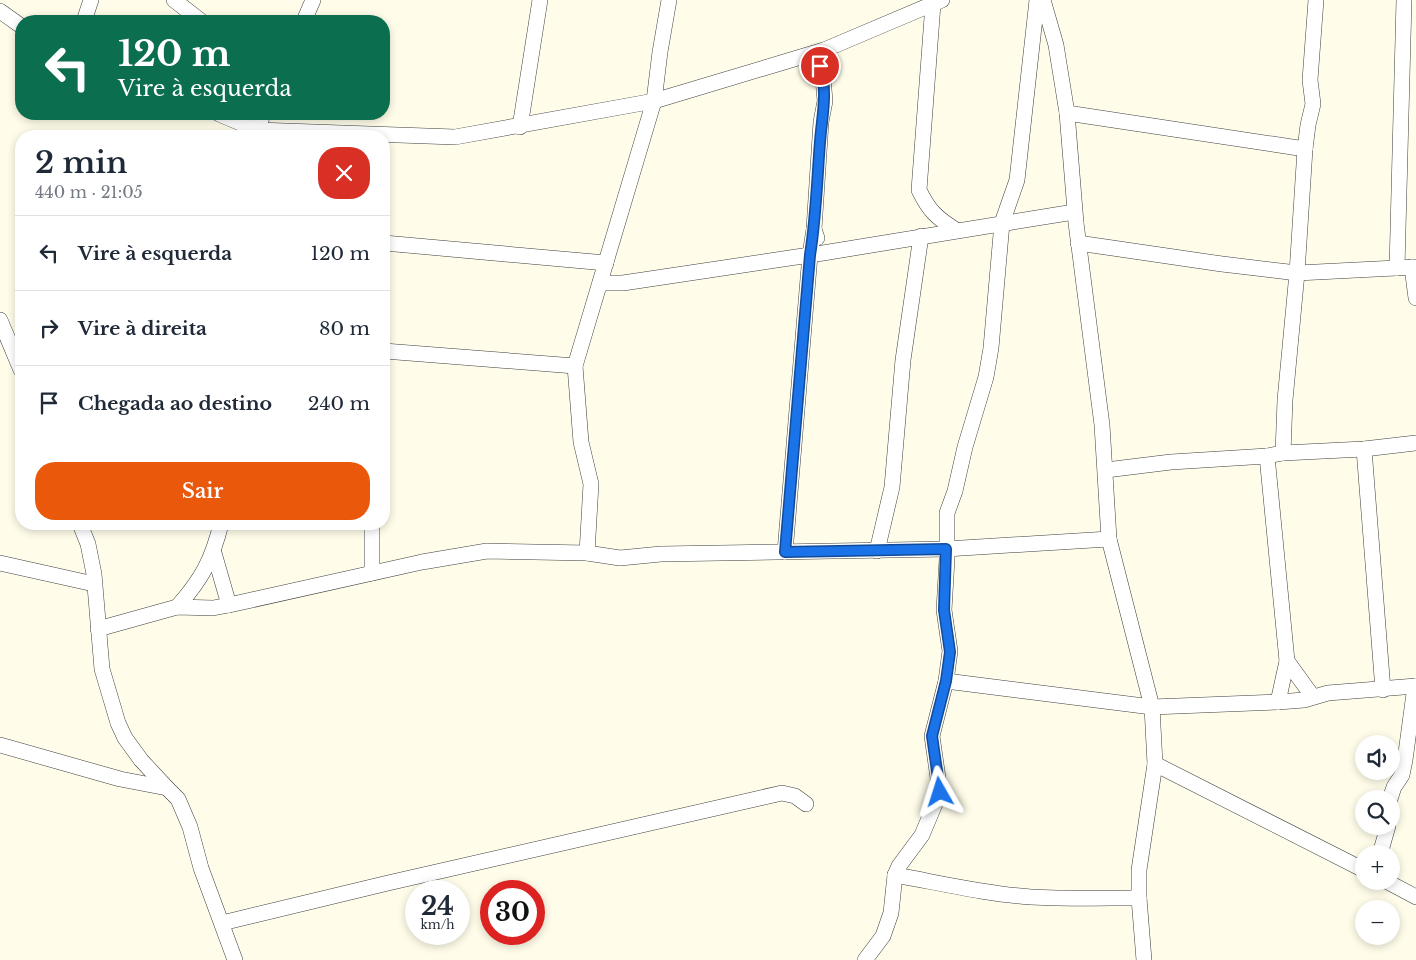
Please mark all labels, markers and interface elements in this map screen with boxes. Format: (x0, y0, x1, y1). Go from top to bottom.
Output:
text: 120 m (118, 32, 231, 75)
icon: left (35, 35, 100, 100)
pin (799, 45, 841, 87)
icon: arrive (806, 52, 834, 80)
text: Vire à esquerda (118, 75, 292, 102)
text: 2 min (35, 144, 127, 181)
button: close (318, 147, 370, 199)
text: 440 m · 21:05 (35, 182, 143, 202)
icon: left (35, 239, 63, 267)
text: Vire à esquerda (78, 242, 232, 265)
text: 120 m (310, 242, 370, 265)
icon: right (35, 314, 63, 342)
text: Vire à direita (78, 317, 207, 340)
text: 80 m (319, 317, 370, 340)
icon: arrive (35, 389, 63, 417)
text: Chegada ao destino (78, 392, 272, 415)
text: 240 m (308, 392, 370, 415)
button: Sair (35, 462, 370, 520)
map controls (1355, 735, 1400, 945)
button: sound (1355, 735, 1400, 780)
position arrow (913, 765, 965, 817)
button: search (1355, 790, 1400, 835)
button: + (1355, 845, 1400, 890)
speed limit sign: 30 (480, 880, 545, 945)
text: 24 (421, 891, 454, 922)
button: − (1355, 900, 1400, 945)
text: km/h (420, 917, 455, 932)

